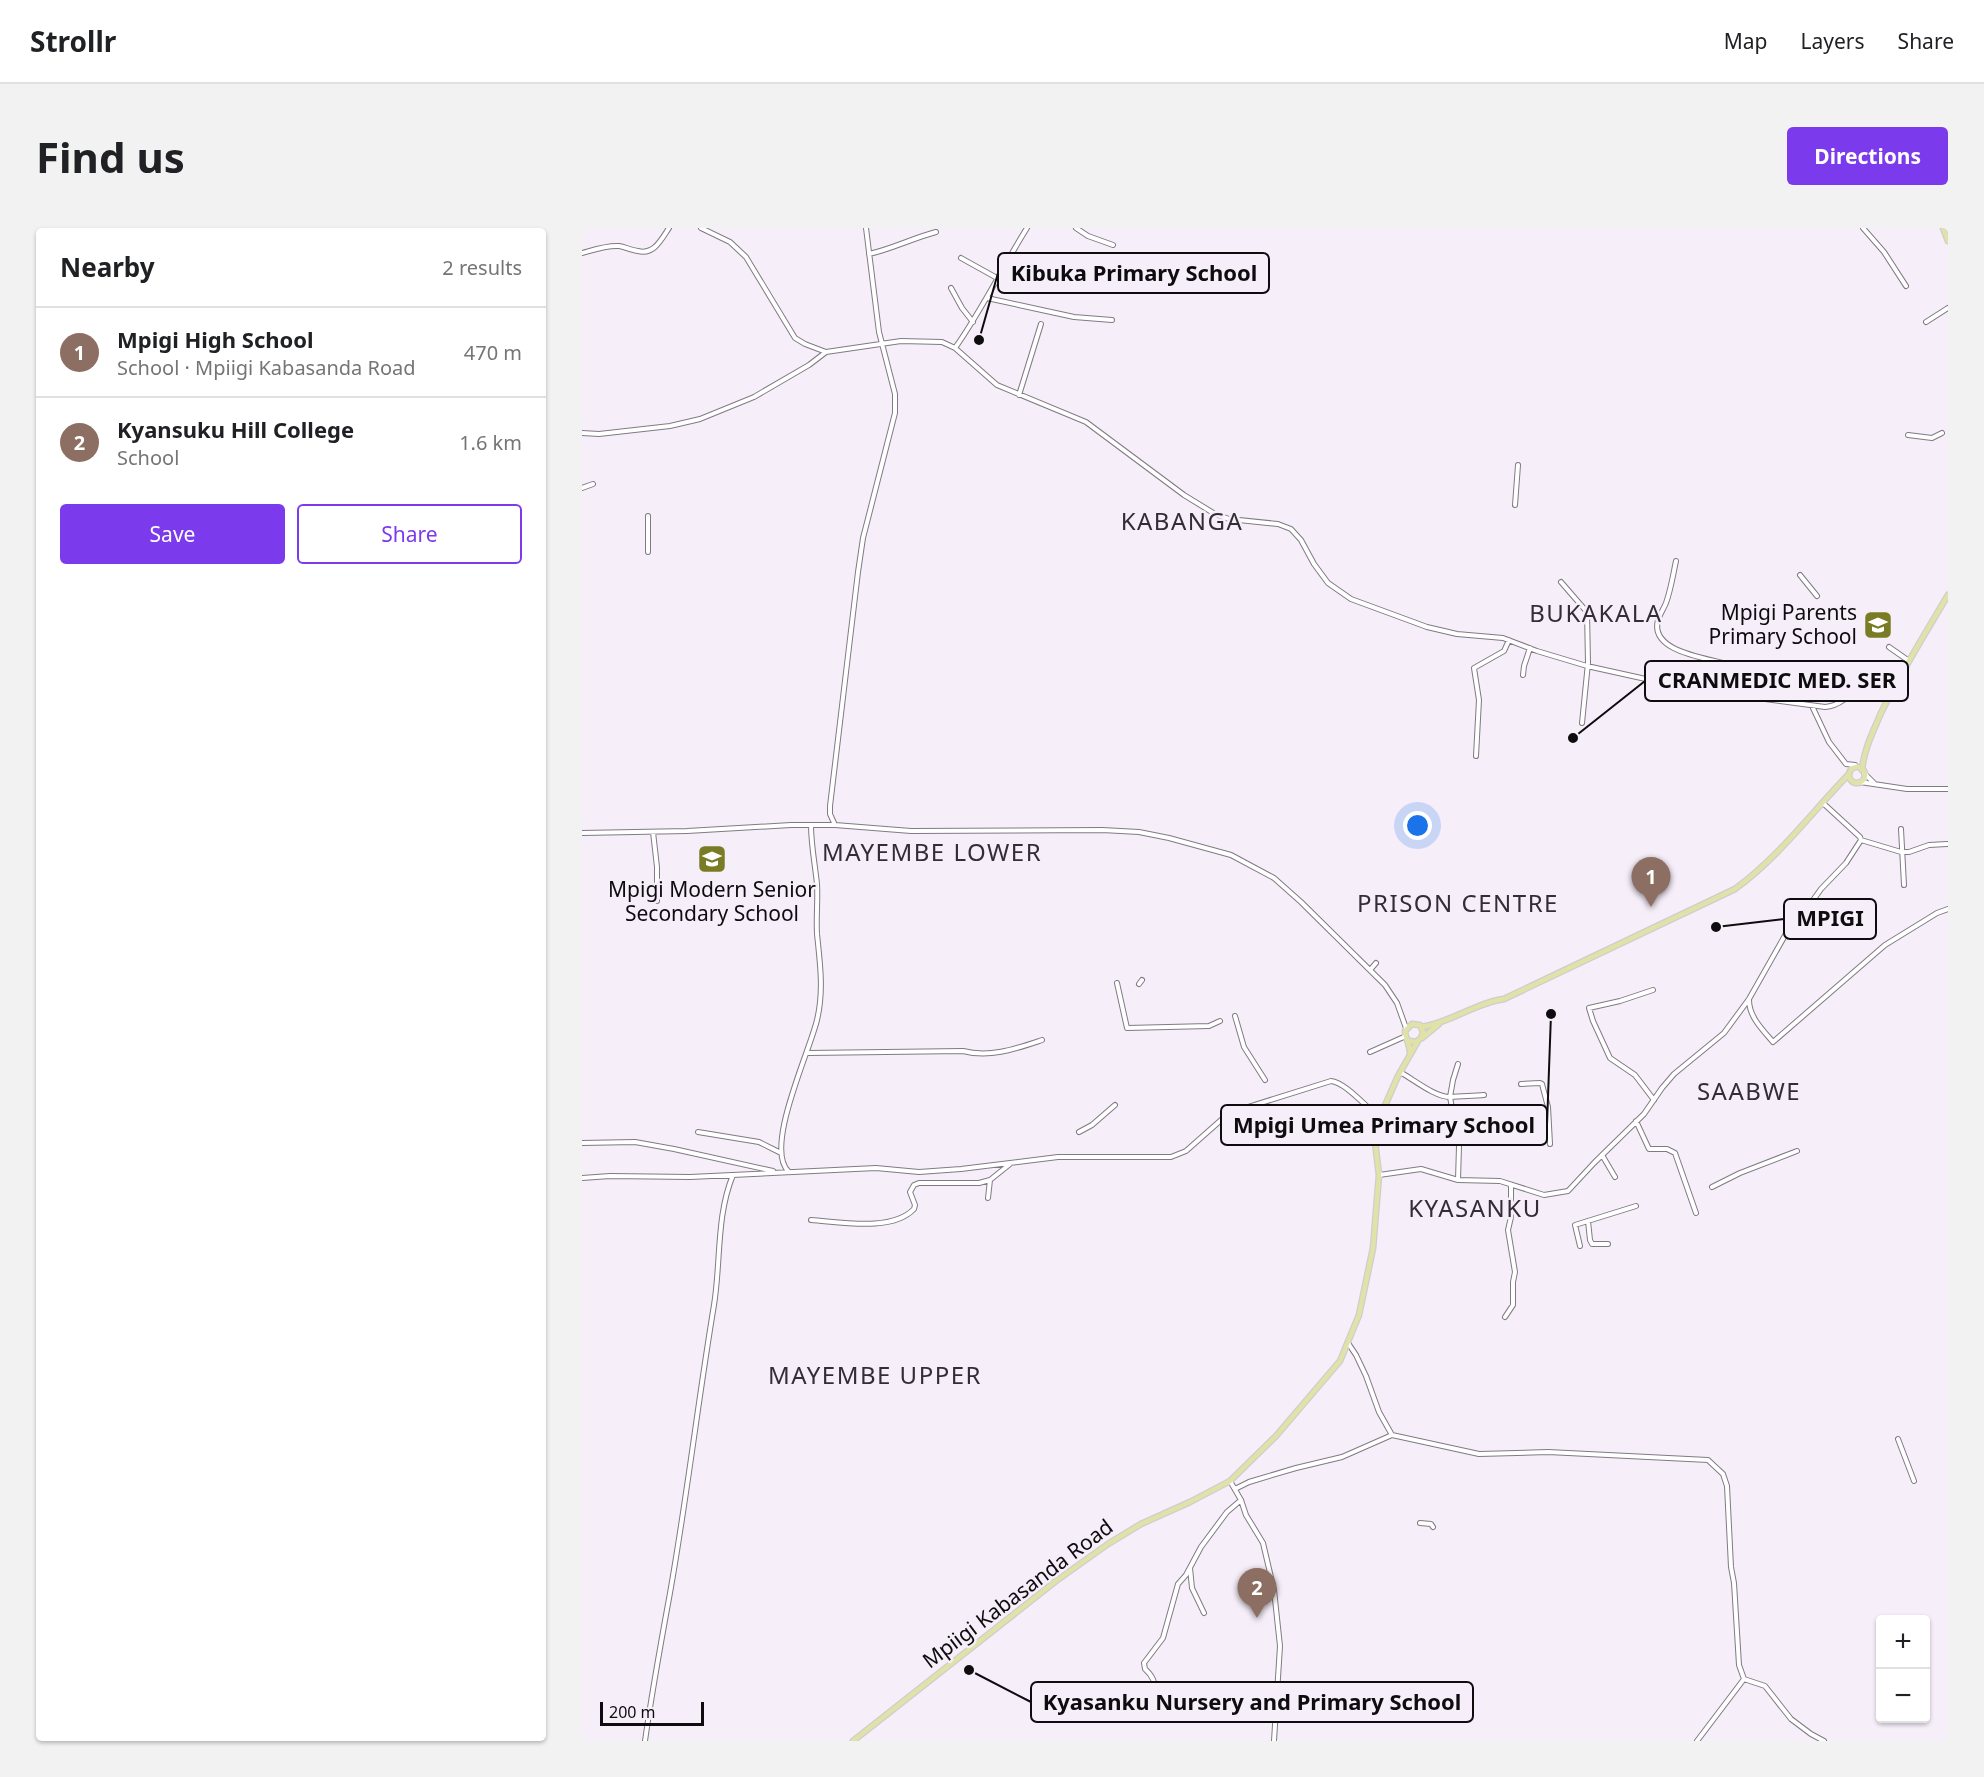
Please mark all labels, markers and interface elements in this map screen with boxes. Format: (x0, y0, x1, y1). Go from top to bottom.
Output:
text: Strollr (30, 22, 116, 60)
text: Map (1724, 27, 1768, 55)
text: Layers (1801, 27, 1865, 55)
text: Share (1898, 27, 1954, 55)
button: Directions (1787, 127, 1948, 185)
text: Find us (36, 128, 185, 185)
text: Nearby (60, 249, 155, 285)
callout: Kibuka Primary School (998, 253, 1269, 293)
text: 2 results (442, 254, 522, 281)
text: Kibuka Primary School (1011, 257, 1257, 287)
text: Mpigi High School (117, 324, 314, 354)
text: 1 (74, 339, 85, 366)
text: 470 m (464, 339, 522, 366)
text: School · Mpiigi Kabasanda Road (117, 354, 416, 381)
text: Kyansuku Hill College (117, 414, 354, 444)
text: 2 (74, 429, 85, 456)
text: 1.6 km (459, 429, 522, 456)
text: School (117, 444, 179, 471)
button: Save (60, 504, 285, 564)
button: Share (297, 504, 522, 564)
district label: KABANGA (1121, 504, 1243, 537)
district label: BUKAKALA (1529, 596, 1663, 629)
place label: Mpigi Parents Primary School (1709, 598, 1857, 650)
school or university icon: Mpigi Parents Primary School (1862, 609, 1894, 641)
callout: CRANMEDIC MED. SER (1645, 661, 1908, 701)
text: CRANMEDIC MED. SER (1658, 664, 1897, 694)
your location (1403, 811, 1432, 840)
district label: MAYEMBE LOWER (822, 835, 1042, 868)
school or university icon: Mpigi Modern Senior Secondary School (696, 843, 728, 875)
pin: 1 (1632, 858, 1670, 907)
place label: Mpigi Modern Senior Secondary School (608, 875, 816, 927)
district label: PRISON CENTRE (1357, 886, 1559, 919)
callout: MPIGI (1784, 899, 1876, 939)
text: MPIGI (1796, 902, 1864, 932)
district label: SAABWE (1697, 1074, 1801, 1107)
callout: Mpigi Umea Primary School (1221, 1105, 1547, 1145)
text: Mpigi Umea Primary School (1233, 1109, 1535, 1139)
district label: KYASANKU (1408, 1191, 1542, 1224)
district label: MAYEMBE UPPER (768, 1358, 982, 1391)
street label: Mpiigi Kabasanda Road (917, 1512, 1118, 1674)
pin: 2 (1238, 1568, 1276, 1618)
map controls (1876, 1615, 1930, 1723)
button: + (1876, 1615, 1930, 1669)
button: − (1876, 1669, 1930, 1723)
callout: Kyasanku Nursery and Primary School (1031, 1682, 1473, 1722)
text: Kyasanku Nursery and Primary School (1043, 1686, 1461, 1716)
scale bar (600, 1699, 704, 1726)
text: 200 m (609, 1701, 656, 1723)

